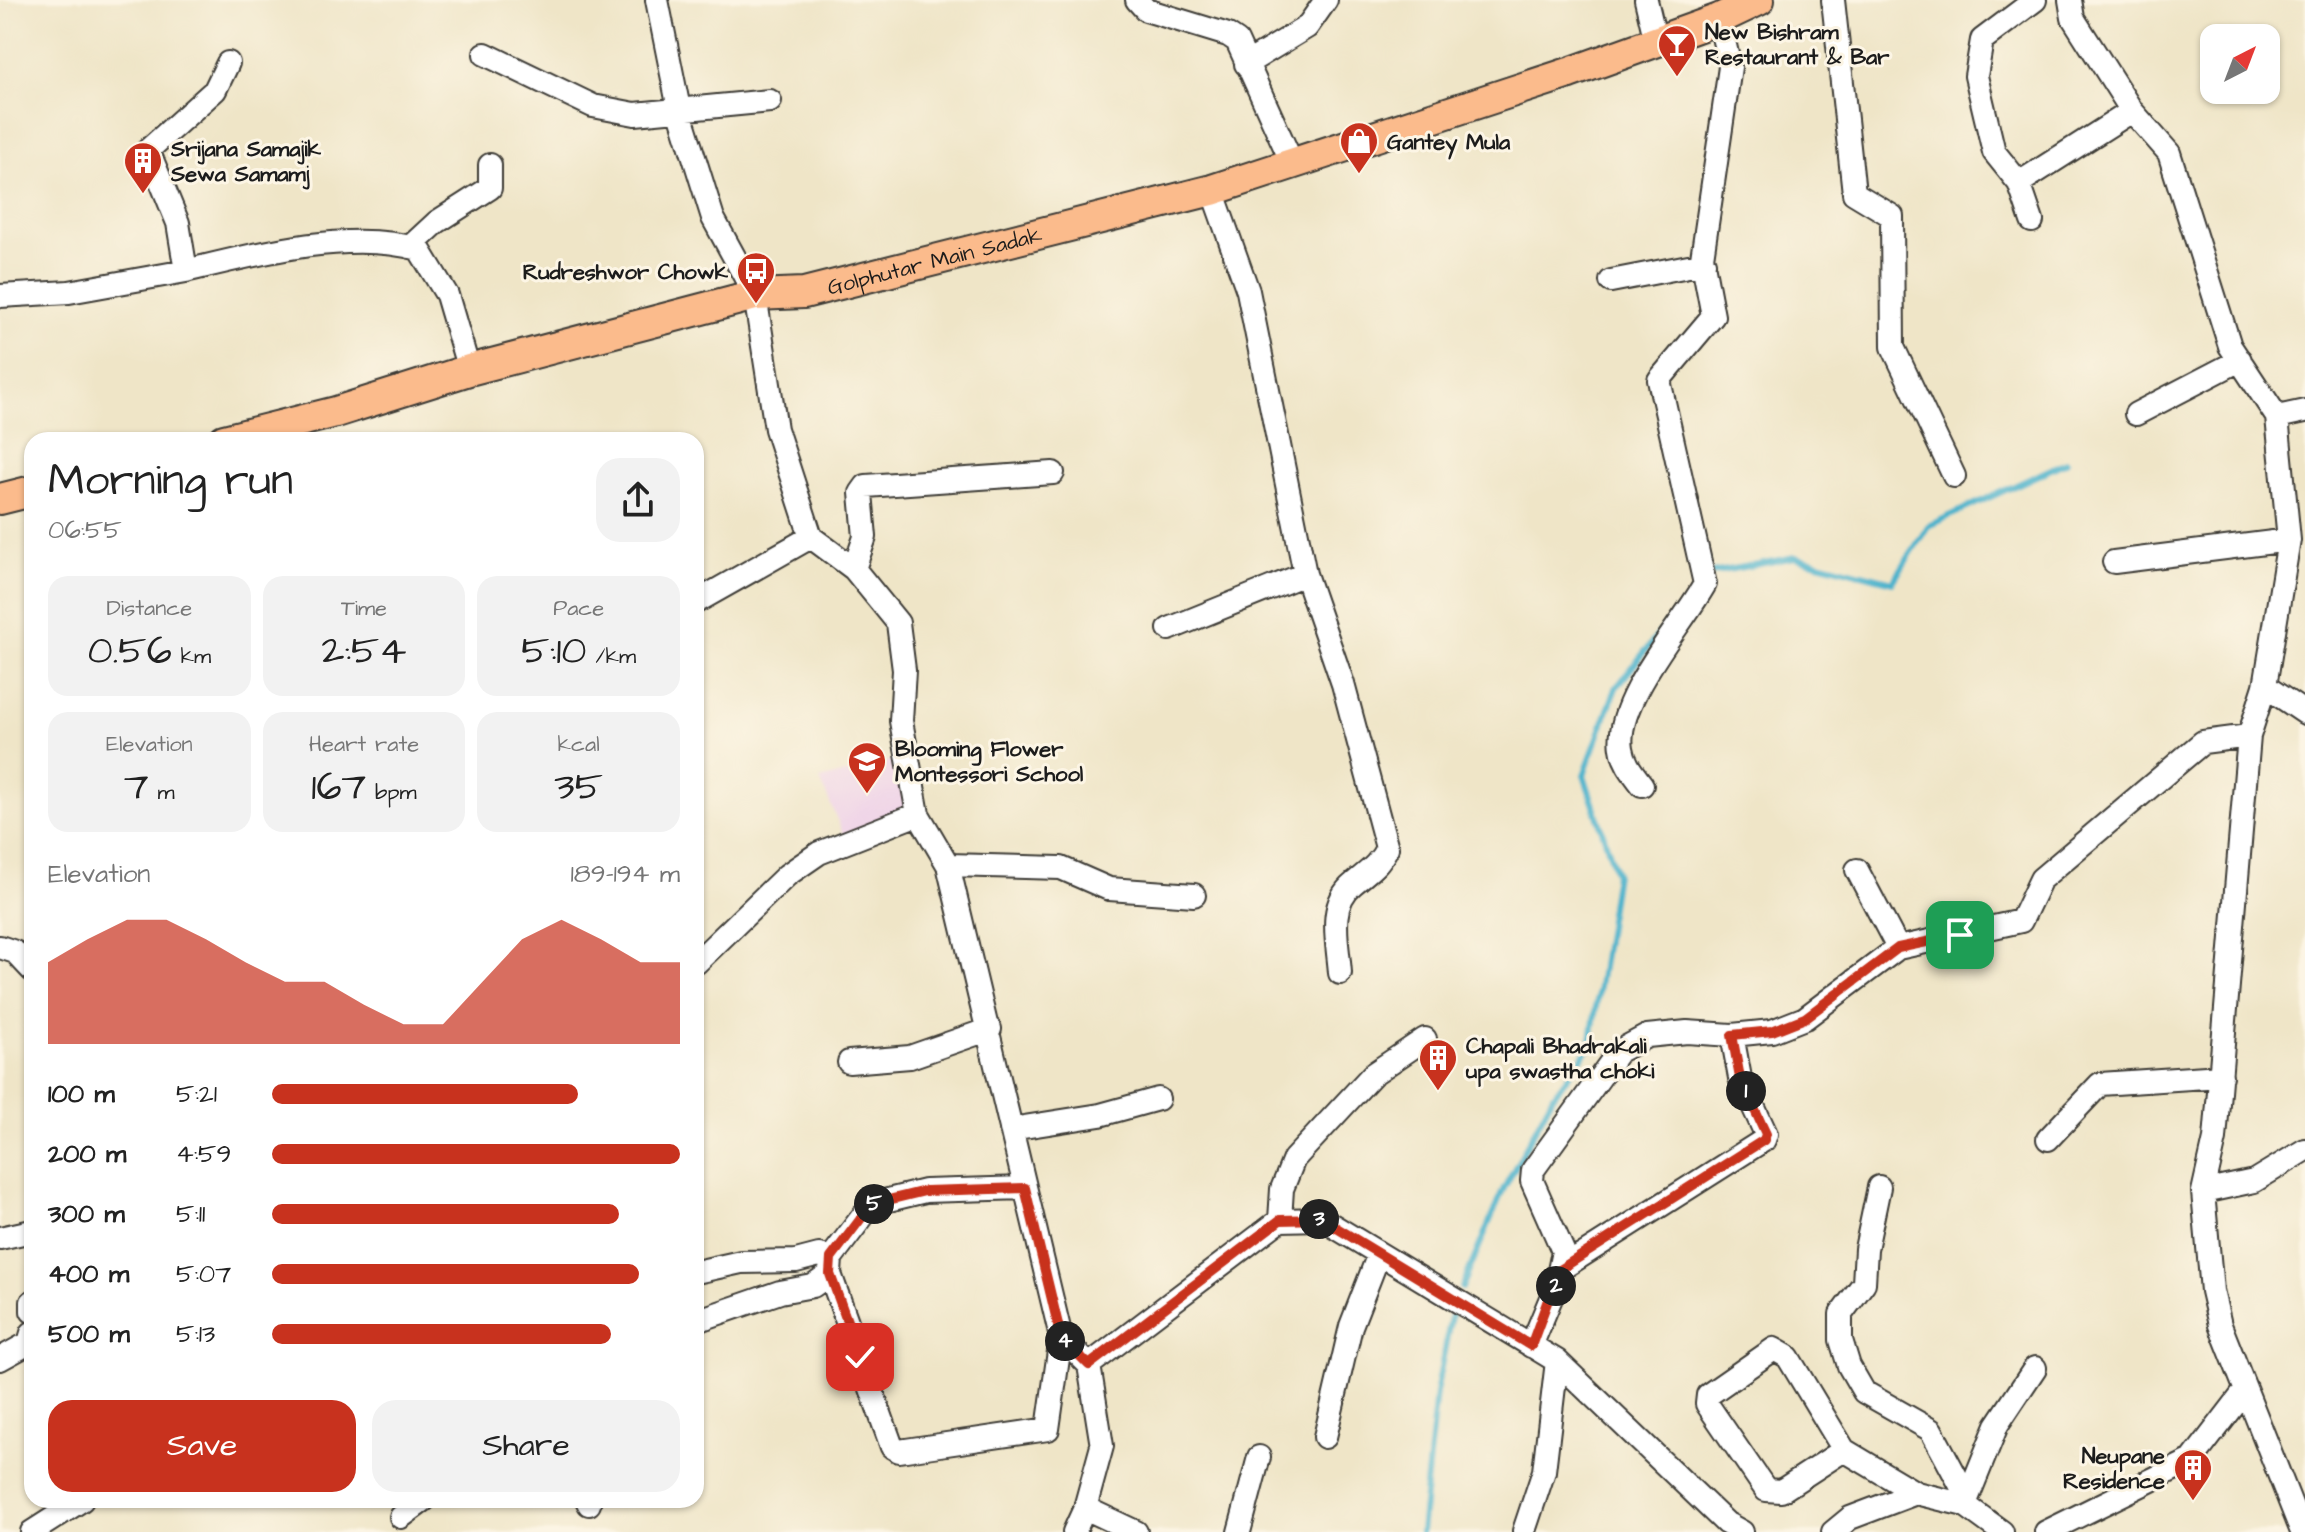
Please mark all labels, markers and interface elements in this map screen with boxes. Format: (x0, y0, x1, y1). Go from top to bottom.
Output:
place label: New Bishram Restaurant & Bar (1705, 17, 1890, 73)
bar icon: New Bishram Restaurant & Bar (1656, 23, 1698, 78)
north arrow (2200, 24, 2280, 104)
map controls (2200, 24, 2280, 104)
shop icon: Gantey Mula (1338, 120, 1380, 175)
place label: Gantey Mula (1387, 127, 1511, 160)
place label: Srijana Samajik Sewa Samamj (170, 134, 322, 190)
building icon: Srijana Samajik Sewa Samamj (122, 140, 164, 195)
street label: Golphutar Main Sadak (824, 219, 1046, 304)
bus stop icon: Rudreshwor Chowk (735, 250, 777, 305)
place label: Rudreshwor Chowk (523, 257, 728, 288)
text: Morning run (48, 451, 293, 512)
button: share (596, 458, 680, 542)
text: 06:55 (48, 512, 122, 548)
text: Distance (107, 593, 192, 624)
text: Time (341, 593, 387, 624)
text: Pace (553, 593, 604, 624)
text: 0.56 (87, 624, 172, 679)
text: 2:54 (321, 624, 407, 679)
text: 5:10 (521, 624, 587, 679)
text: km (172, 641, 211, 672)
text: /km (587, 641, 636, 672)
text: Elevation (106, 729, 193, 760)
text: Heart rate (309, 729, 419, 760)
text: kcal (558, 729, 600, 760)
place label: Blooming Flower Montessori School (895, 734, 1084, 790)
school or university icon: Blooming Flower Montessori School (846, 740, 888, 795)
text: 7 (124, 760, 149, 815)
text: 167 (311, 760, 366, 815)
text: 35 (554, 760, 603, 815)
text: m (149, 777, 175, 808)
text: bpm (366, 777, 417, 808)
text: Elevation (48, 856, 150, 892)
text: 189–194 m (570, 856, 680, 892)
pin (1926, 901, 1994, 969)
icon: arrive (1938, 913, 1982, 957)
place label: Chapali Bhadrakali upa swastha choki (1465, 1031, 1655, 1087)
building icon: Chapali Bhadrakali upa swastha choki (1417, 1037, 1459, 1092)
pin: 1 (1726, 1071, 1766, 1111)
text: 1 (1745, 1075, 1747, 1106)
text: 100 m (48, 1076, 115, 1112)
text: 5:21 (176, 1076, 217, 1112)
text: 200 m (48, 1136, 126, 1172)
text: 4:59 (176, 1136, 231, 1172)
pin: 5 (854, 1184, 894, 1224)
text: 5 (866, 1188, 882, 1219)
text: 300 m (48, 1196, 125, 1232)
text: 5:11 (176, 1196, 205, 1232)
pin: 3 (1299, 1199, 1339, 1239)
text: 3 (1313, 1203, 1325, 1234)
text: 400 m (48, 1256, 129, 1292)
text: 5:07 (176, 1256, 231, 1292)
pin: 2 (1536, 1266, 1576, 1306)
text: 2 (1550, 1270, 1562, 1301)
text: 500 m (48, 1316, 130, 1352)
text: 5:13 (176, 1316, 215, 1352)
pin: 4 (1045, 1321, 1085, 1361)
pin (826, 1323, 894, 1391)
text: 4 (1058, 1325, 1072, 1356)
icon: check (838, 1335, 882, 1379)
button: Save (48, 1400, 356, 1492)
button: Share (372, 1400, 680, 1492)
place label: Neupane Residence (2063, 1441, 2165, 1497)
building icon: Neupane Residence (2172, 1447, 2214, 1502)

